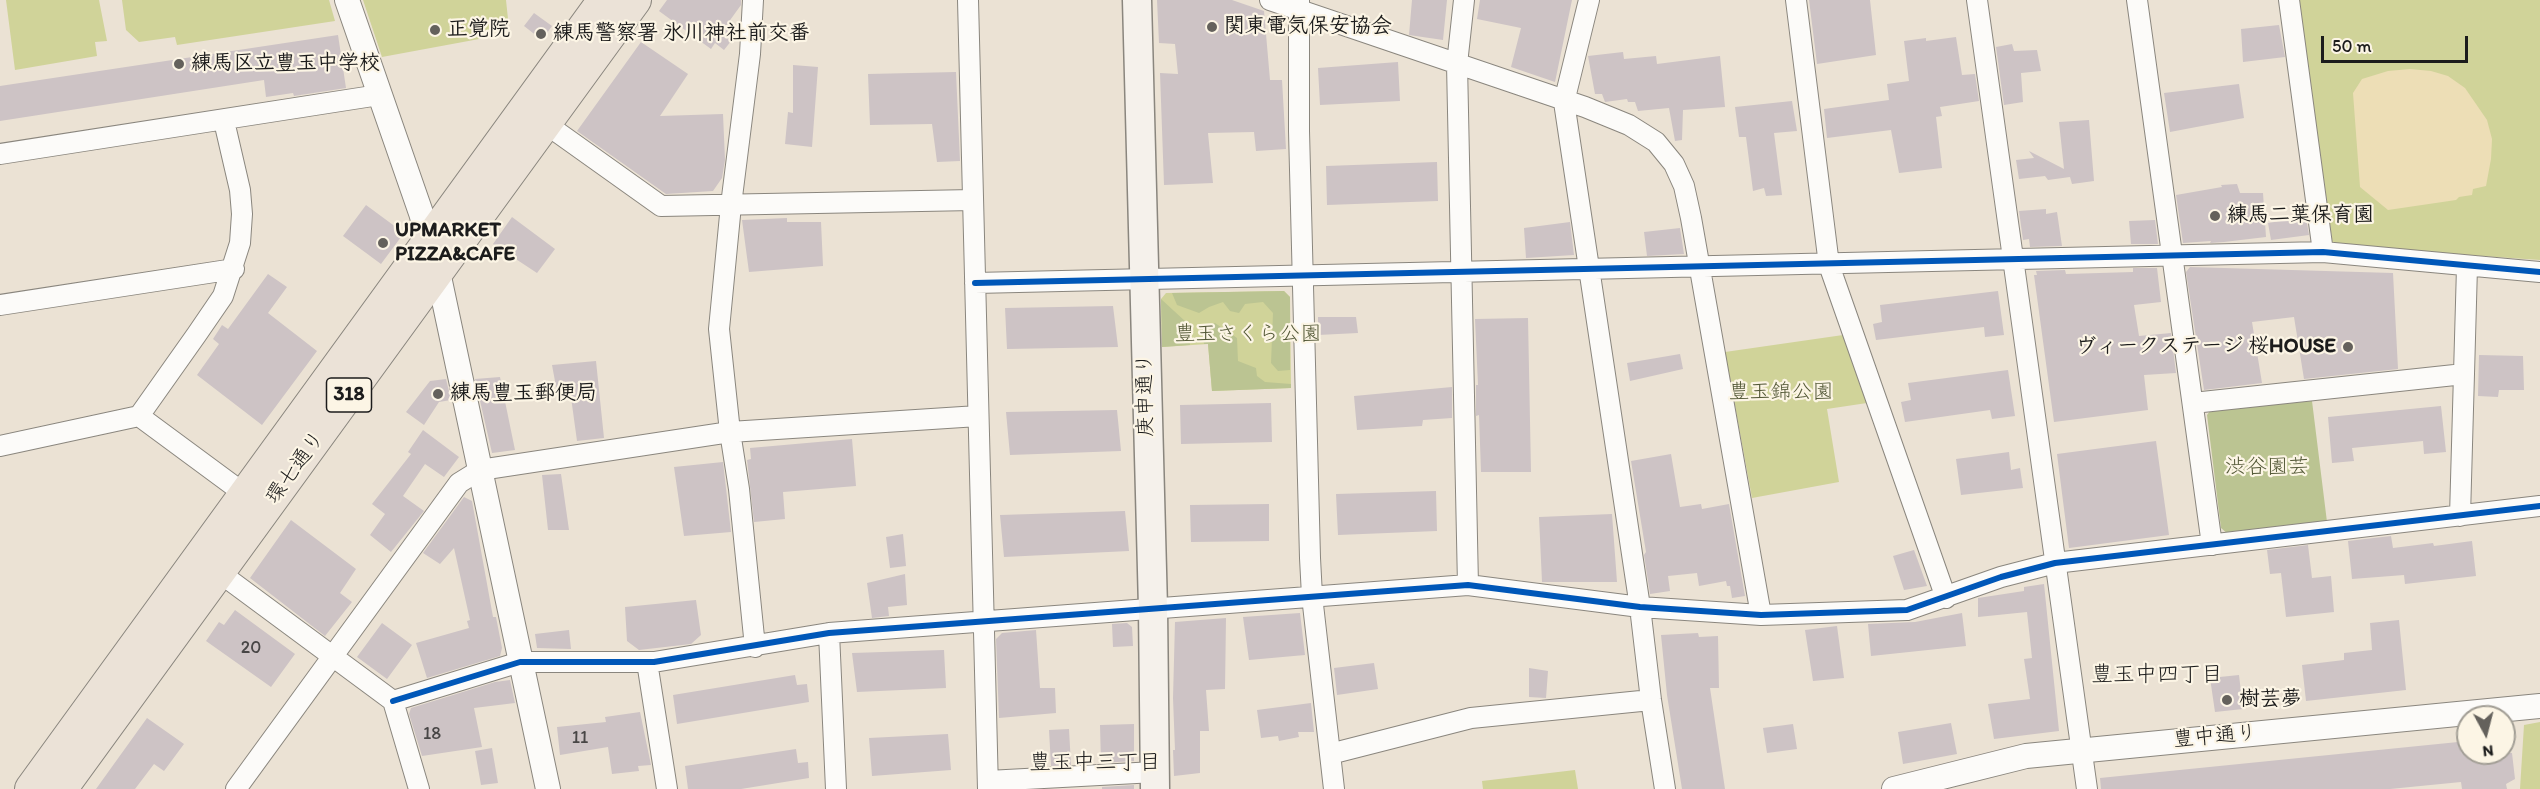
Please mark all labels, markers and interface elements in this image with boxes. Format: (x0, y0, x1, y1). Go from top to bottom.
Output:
place label: 関東電気保安協会 (1224, 14, 1392, 40)
place label: 正覚院 (447, 17, 510, 43)
marker: 関東電気保安協会 (1205, 20, 1219, 34)
place label: 練馬警察署 氷川神社前交番 (553, 21, 810, 47)
marker: 正覚院 (428, 23, 442, 37)
scale bar (2324, 24, 2471, 62)
marker: 練馬警察署 氷川神社前交番 (534, 27, 548, 41)
text: 50 m (2332, 35, 2372, 57)
place label: 練馬区立豊玉中学校 (191, 51, 380, 77)
marker: 練馬区立豊玉中学校 (172, 57, 186, 71)
place label: 練馬二葉保育園 (2227, 203, 2374, 229)
marker: 練馬二葉保育園 (2208, 209, 2222, 223)
place label: UPMARKET PIZZA&CAFE (395, 218, 515, 268)
marker: UPMARKET PIZZA&CAFE (376, 236, 390, 250)
park label: 豊玉さくら公園 (1175, 322, 1321, 348)
place label: ヴィークステージ 桜HOUSE (2075, 334, 2336, 360)
marker: ヴィークステージ 桜HOUSE (2341, 340, 2355, 354)
street label: 庚申通り (1133, 353, 1159, 437)
road number: 318 (326, 378, 372, 412)
park label: 豊玉錦公園 (1729, 380, 1833, 406)
place label: 練馬豊玉郵便局 (450, 381, 597, 407)
marker: 練馬豊玉郵便局 (431, 387, 445, 401)
street label: 環七通り (261, 427, 331, 509)
park label: 渋谷園芸 (2225, 455, 2309, 481)
house number: 20 (241, 637, 261, 659)
district label: 豊玉中四丁目 (2091, 662, 2223, 688)
place label: 樹芸夢 (2239, 687, 2302, 713)
marker: 樹芸夢 (2220, 693, 2234, 707)
north arrow (2456, 705, 2516, 765)
street label: 豊中通り (2172, 721, 2258, 753)
house number: 18 (423, 723, 441, 745)
house number: 11 (572, 727, 588, 749)
text: N (2481, 741, 2495, 761)
district label: 豊玉中三丁目 (1029, 750, 1161, 776)

